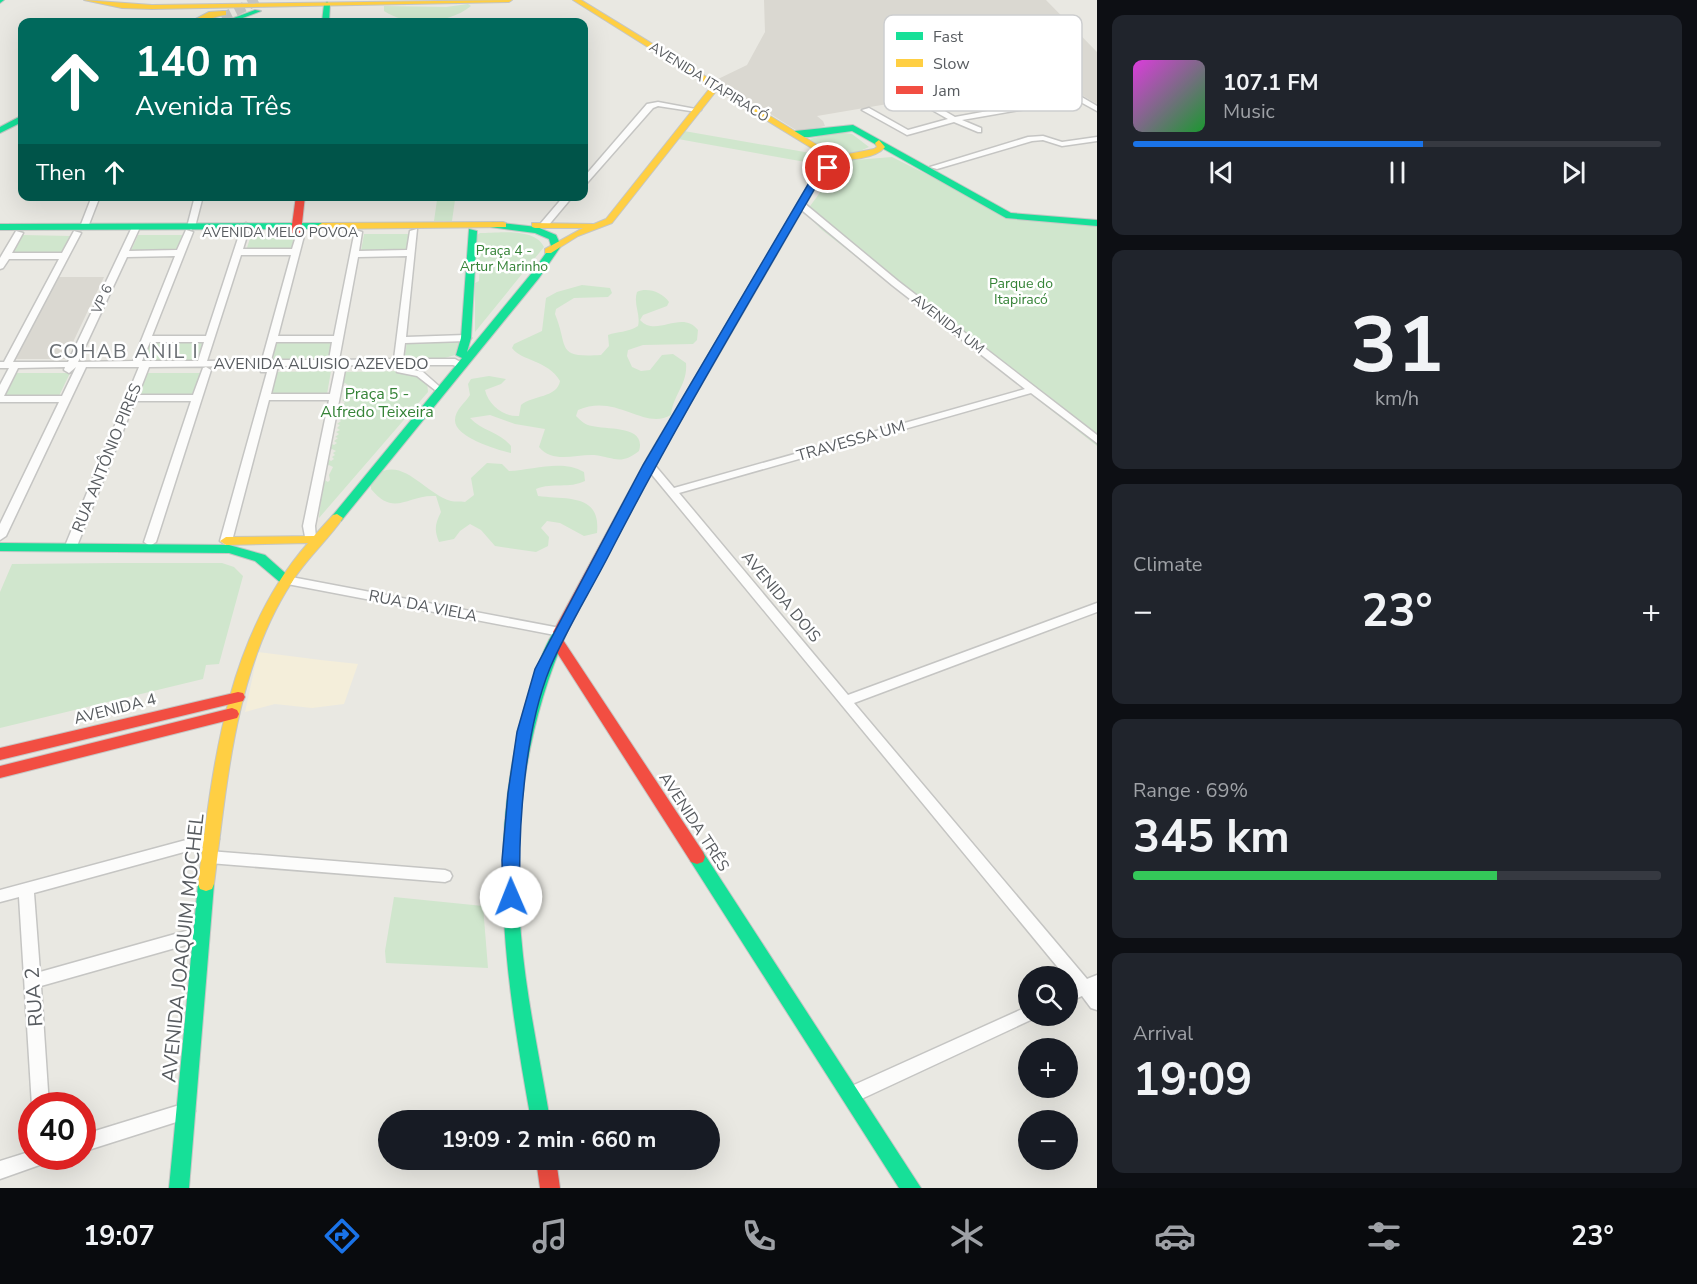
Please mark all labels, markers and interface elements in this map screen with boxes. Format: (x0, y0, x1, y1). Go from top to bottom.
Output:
legend (884, 15, 1082, 111)
text: Fast (933, 26, 964, 48)
text: 140 m (135, 34, 259, 91)
street label: AVENIDA ITAPIRACÓ (645, 37, 773, 127)
icon: ahead (36, 42, 114, 120)
text: Slow (933, 53, 970, 75)
text: 107.1 FM (1223, 68, 1319, 98)
text: Jam (932, 80, 960, 102)
text: Avenida Três (135, 88, 292, 125)
text: Music (1223, 98, 1275, 125)
pin (802, 142, 853, 193)
icon: arrive (811, 151, 844, 184)
icon: ahead (98, 156, 131, 189)
icon: previous (1205, 156, 1238, 189)
icon: pause (1381, 156, 1414, 189)
icon: next (1557, 156, 1590, 189)
text: Then (36, 158, 86, 188)
street label: AVENIDA MELO POVOA (202, 223, 358, 242)
park label: Praça 4 - Artur Marinho (460, 241, 548, 276)
park label: Parque do Itapiracó (989, 274, 1053, 309)
street label: VP 6 (87, 281, 117, 318)
street label: AVENIDA UM (908, 290, 988, 358)
text: 31 (1350, 292, 1444, 399)
district label: COHAB ANIL I (49, 338, 199, 365)
street label: AVENIDA ALUISIO AZEVEDO (213, 353, 429, 375)
street label: RUA ANTÔNIO PIRES (67, 380, 147, 536)
park label: Praça 5 - Alfredo Teixeira (320, 383, 434, 423)
text: km/h (1375, 385, 1419, 412)
street label: TRAVESSA UM (794, 415, 908, 467)
street label: AVENIDA DOIS (736, 547, 826, 647)
text: Climate (1133, 551, 1202, 578)
text: 23° (1361, 581, 1433, 642)
street label: RUA DA VIELA (367, 585, 479, 627)
text: − (1133, 589, 1153, 634)
text: + (1641, 589, 1661, 634)
street label: AVENIDA 4 (72, 688, 159, 730)
street label: AVENIDA TRÊS (654, 768, 734, 876)
text: Range · 69% (1133, 777, 1248, 804)
text: 345 km (1133, 807, 1290, 868)
street label: AVENIDA JOAQUIM MOCHEL (155, 812, 211, 1084)
position arrow (479, 865, 543, 929)
street label: RUA 2 (18, 966, 50, 1028)
map controls (1018, 966, 1078, 1170)
button: search (1018, 966, 1078, 1026)
text: Arrival (1133, 1020, 1193, 1047)
button: + (1018, 1038, 1078, 1098)
text: 19:09 (1133, 1050, 1252, 1111)
speed limit sign: 40 (18, 1092, 96, 1170)
button: − (1018, 1110, 1078, 1170)
text: 19:09 · 2 min · 660 m (442, 1125, 656, 1155)
icon: directions (321, 1215, 363, 1257)
icon: music (529, 1215, 571, 1257)
icon: phone (738, 1215, 780, 1257)
icon: climate (946, 1215, 988, 1257)
icon: car (1154, 1215, 1196, 1257)
icon: filters (1363, 1215, 1405, 1257)
text: 19:07 (83, 1218, 155, 1255)
text: 23° (1571, 1218, 1614, 1255)

